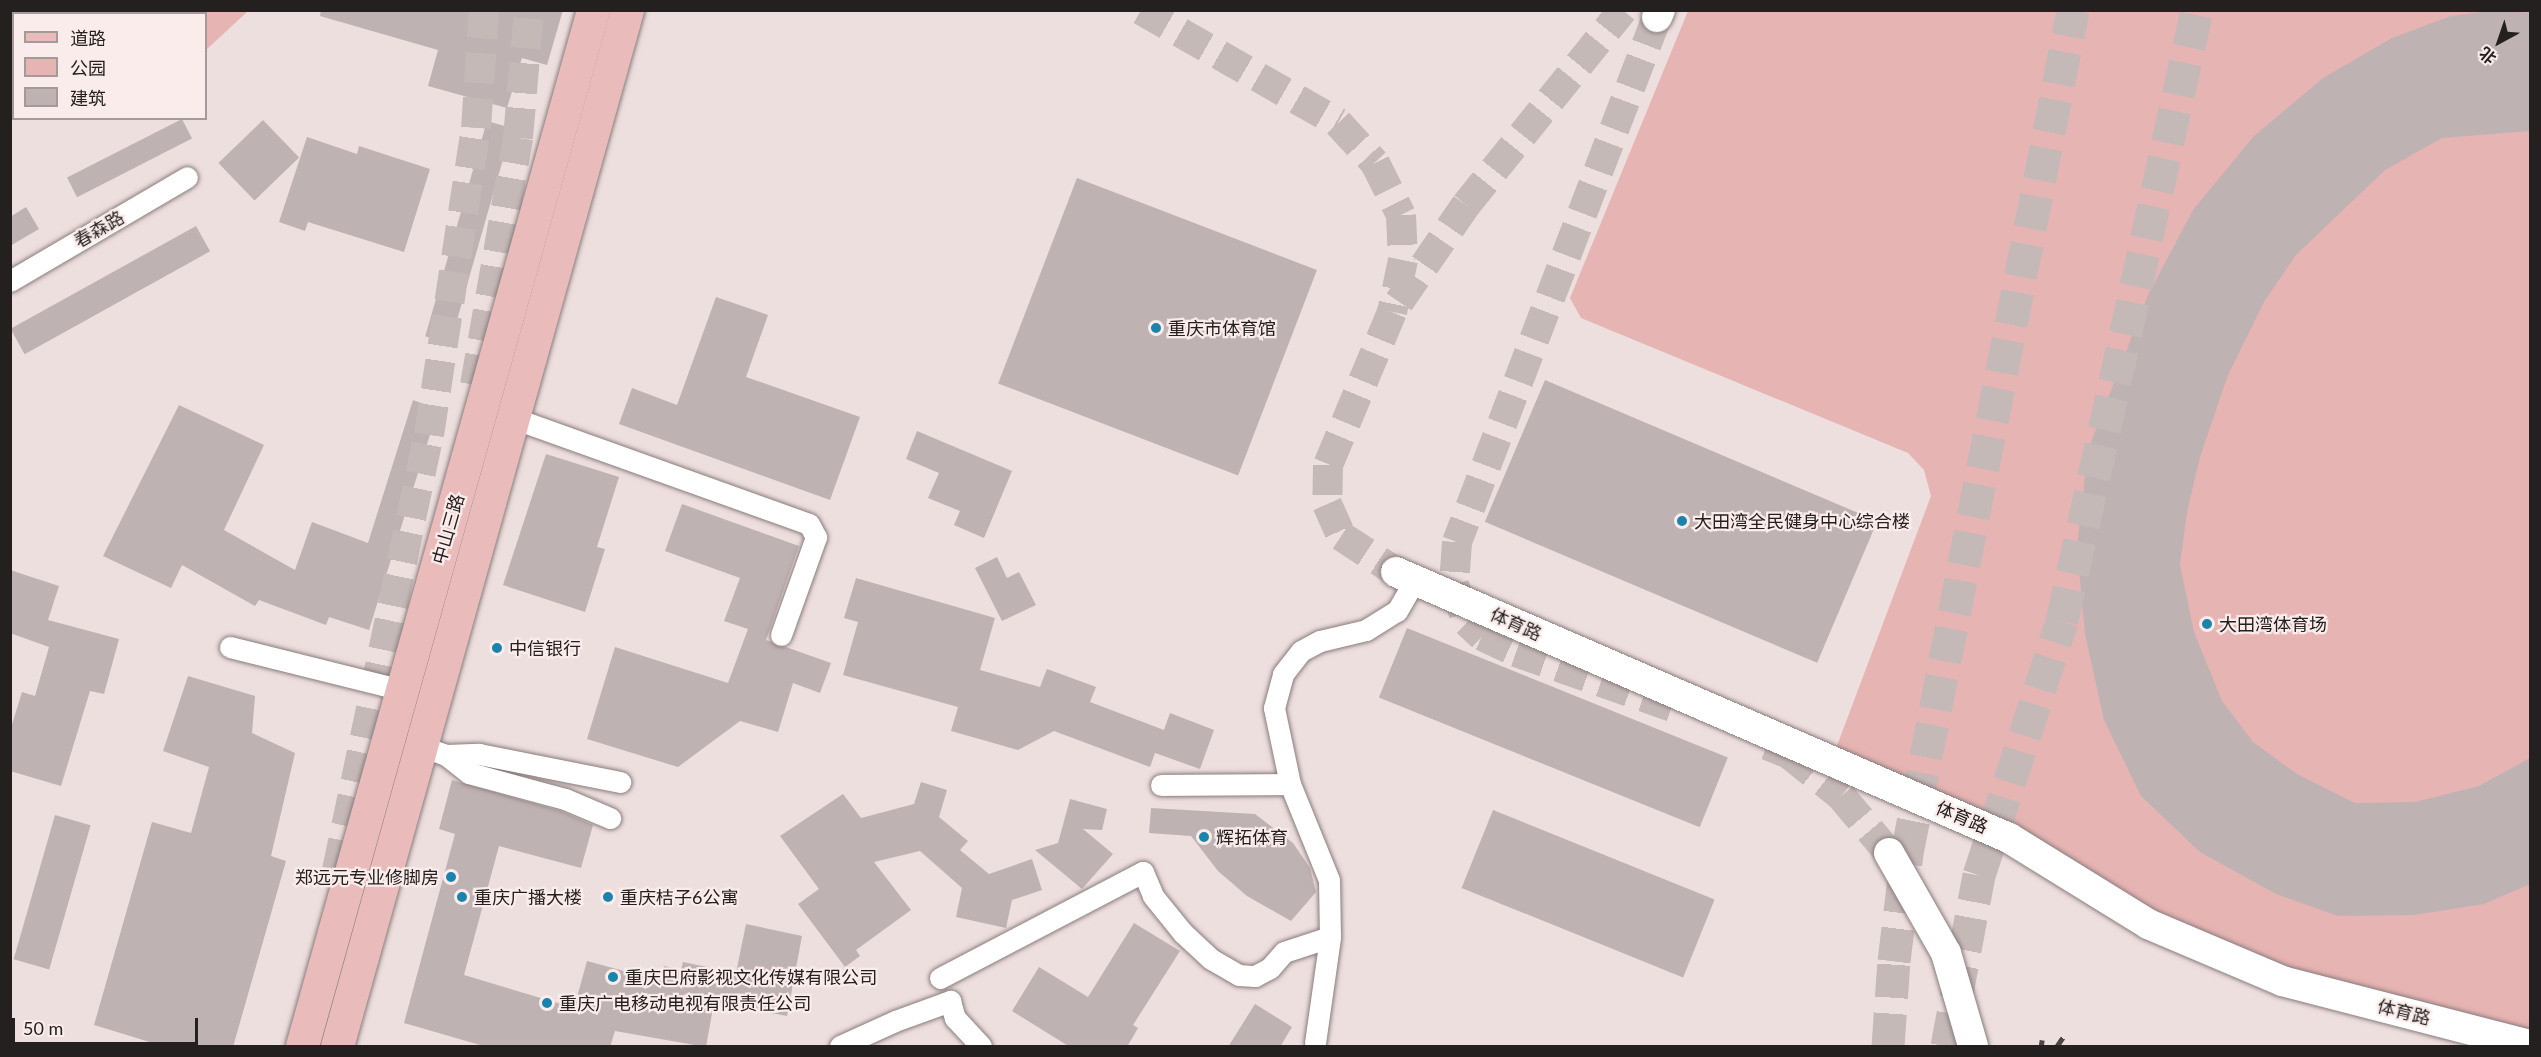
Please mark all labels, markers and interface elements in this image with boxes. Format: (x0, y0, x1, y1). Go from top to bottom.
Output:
legend (12, 12, 207, 120)
north arrow (2469, 12, 2529, 72)
text: 道路 (70, 27, 106, 49)
text: 北 (2475, 44, 2499, 69)
text: 公园 (70, 57, 106, 79)
text: 建筑 (70, 87, 106, 109)
street label: 春森路 (70, 206, 128, 252)
place label: 重庆市体育馆 (1168, 317, 1276, 339)
marker: 重庆市体育馆 (1149, 321, 1163, 335)
street label: 中山三路 (428, 491, 468, 567)
place label: 大田湾全民健身中心综合楼 (1694, 510, 1910, 532)
marker: 大田湾全民健身中心综合楼 (1675, 514, 1689, 528)
street label: 体育路 (1487, 603, 1545, 645)
place label: 大田湾体育场 (2219, 613, 2327, 635)
marker: 大田湾体育场 (2200, 617, 2214, 631)
place label: 中信银行 (509, 637, 581, 659)
marker: 中信银行 (490, 641, 504, 655)
street label: 体育路 (1933, 797, 1991, 837)
place label: 辉拓体育 (1216, 826, 1288, 848)
marker: 辉拓体育 (1197, 830, 1211, 844)
place label: 郑远元专业修脚房 (295, 866, 439, 888)
marker: 郑远元专业修脚房 (444, 870, 458, 884)
place label: 重庆广播大楼 (474, 886, 582, 908)
place label: 重庆桔子6公寓 (620, 886, 738, 908)
marker: 重庆广播大楼 (455, 890, 469, 904)
marker: 重庆桔子6公寓 (601, 890, 615, 904)
place label: 重庆巴府影视文化传媒有限公司 (625, 966, 877, 988)
marker: 重庆巴府影视文化传媒有限公司 (606, 970, 620, 984)
place label: 重庆广电移动电视有限责任公司 (559, 992, 811, 1014)
street label: 体育路 (2375, 995, 2433, 1029)
marker: 重庆广电移动电视有限责任公司 (540, 996, 554, 1010)
scale bar (15, 1006, 201, 1044)
text: 50 m (23, 1017, 63, 1039)

